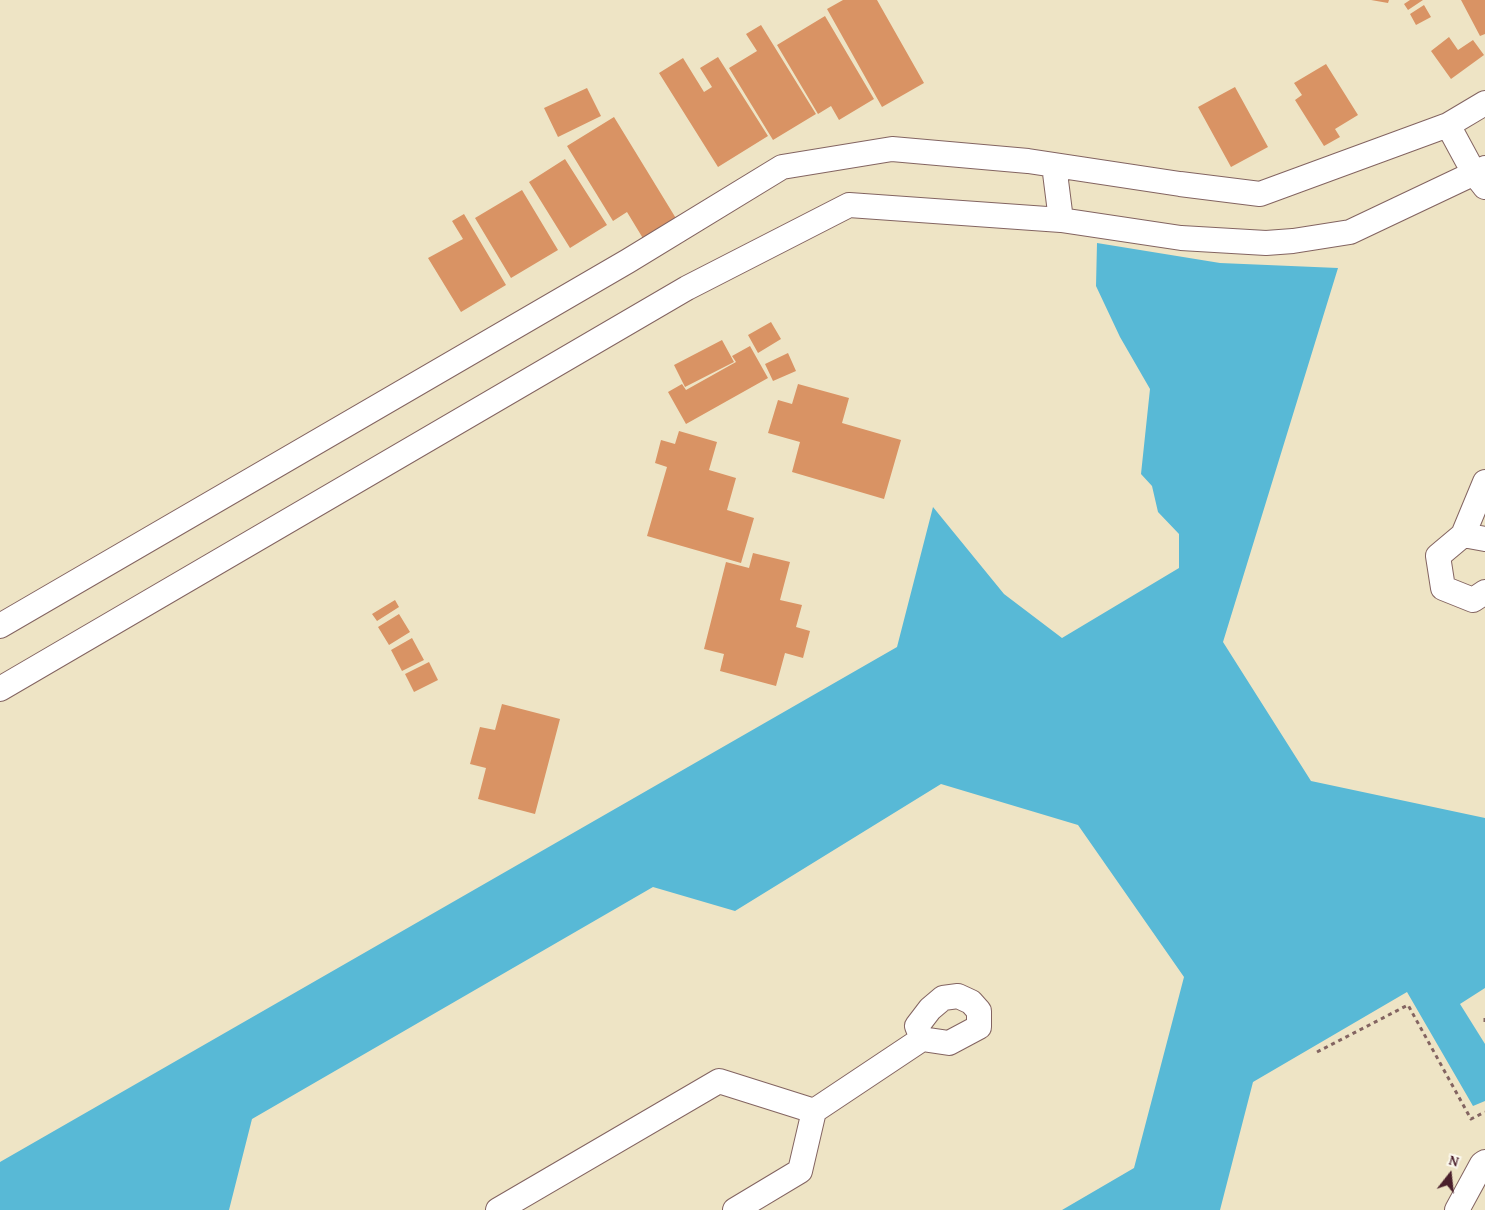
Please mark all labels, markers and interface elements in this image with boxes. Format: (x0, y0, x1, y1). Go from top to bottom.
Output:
north arrow (1425, 1150, 1475, 1200)
text: N (1447, 1150, 1461, 1171)

